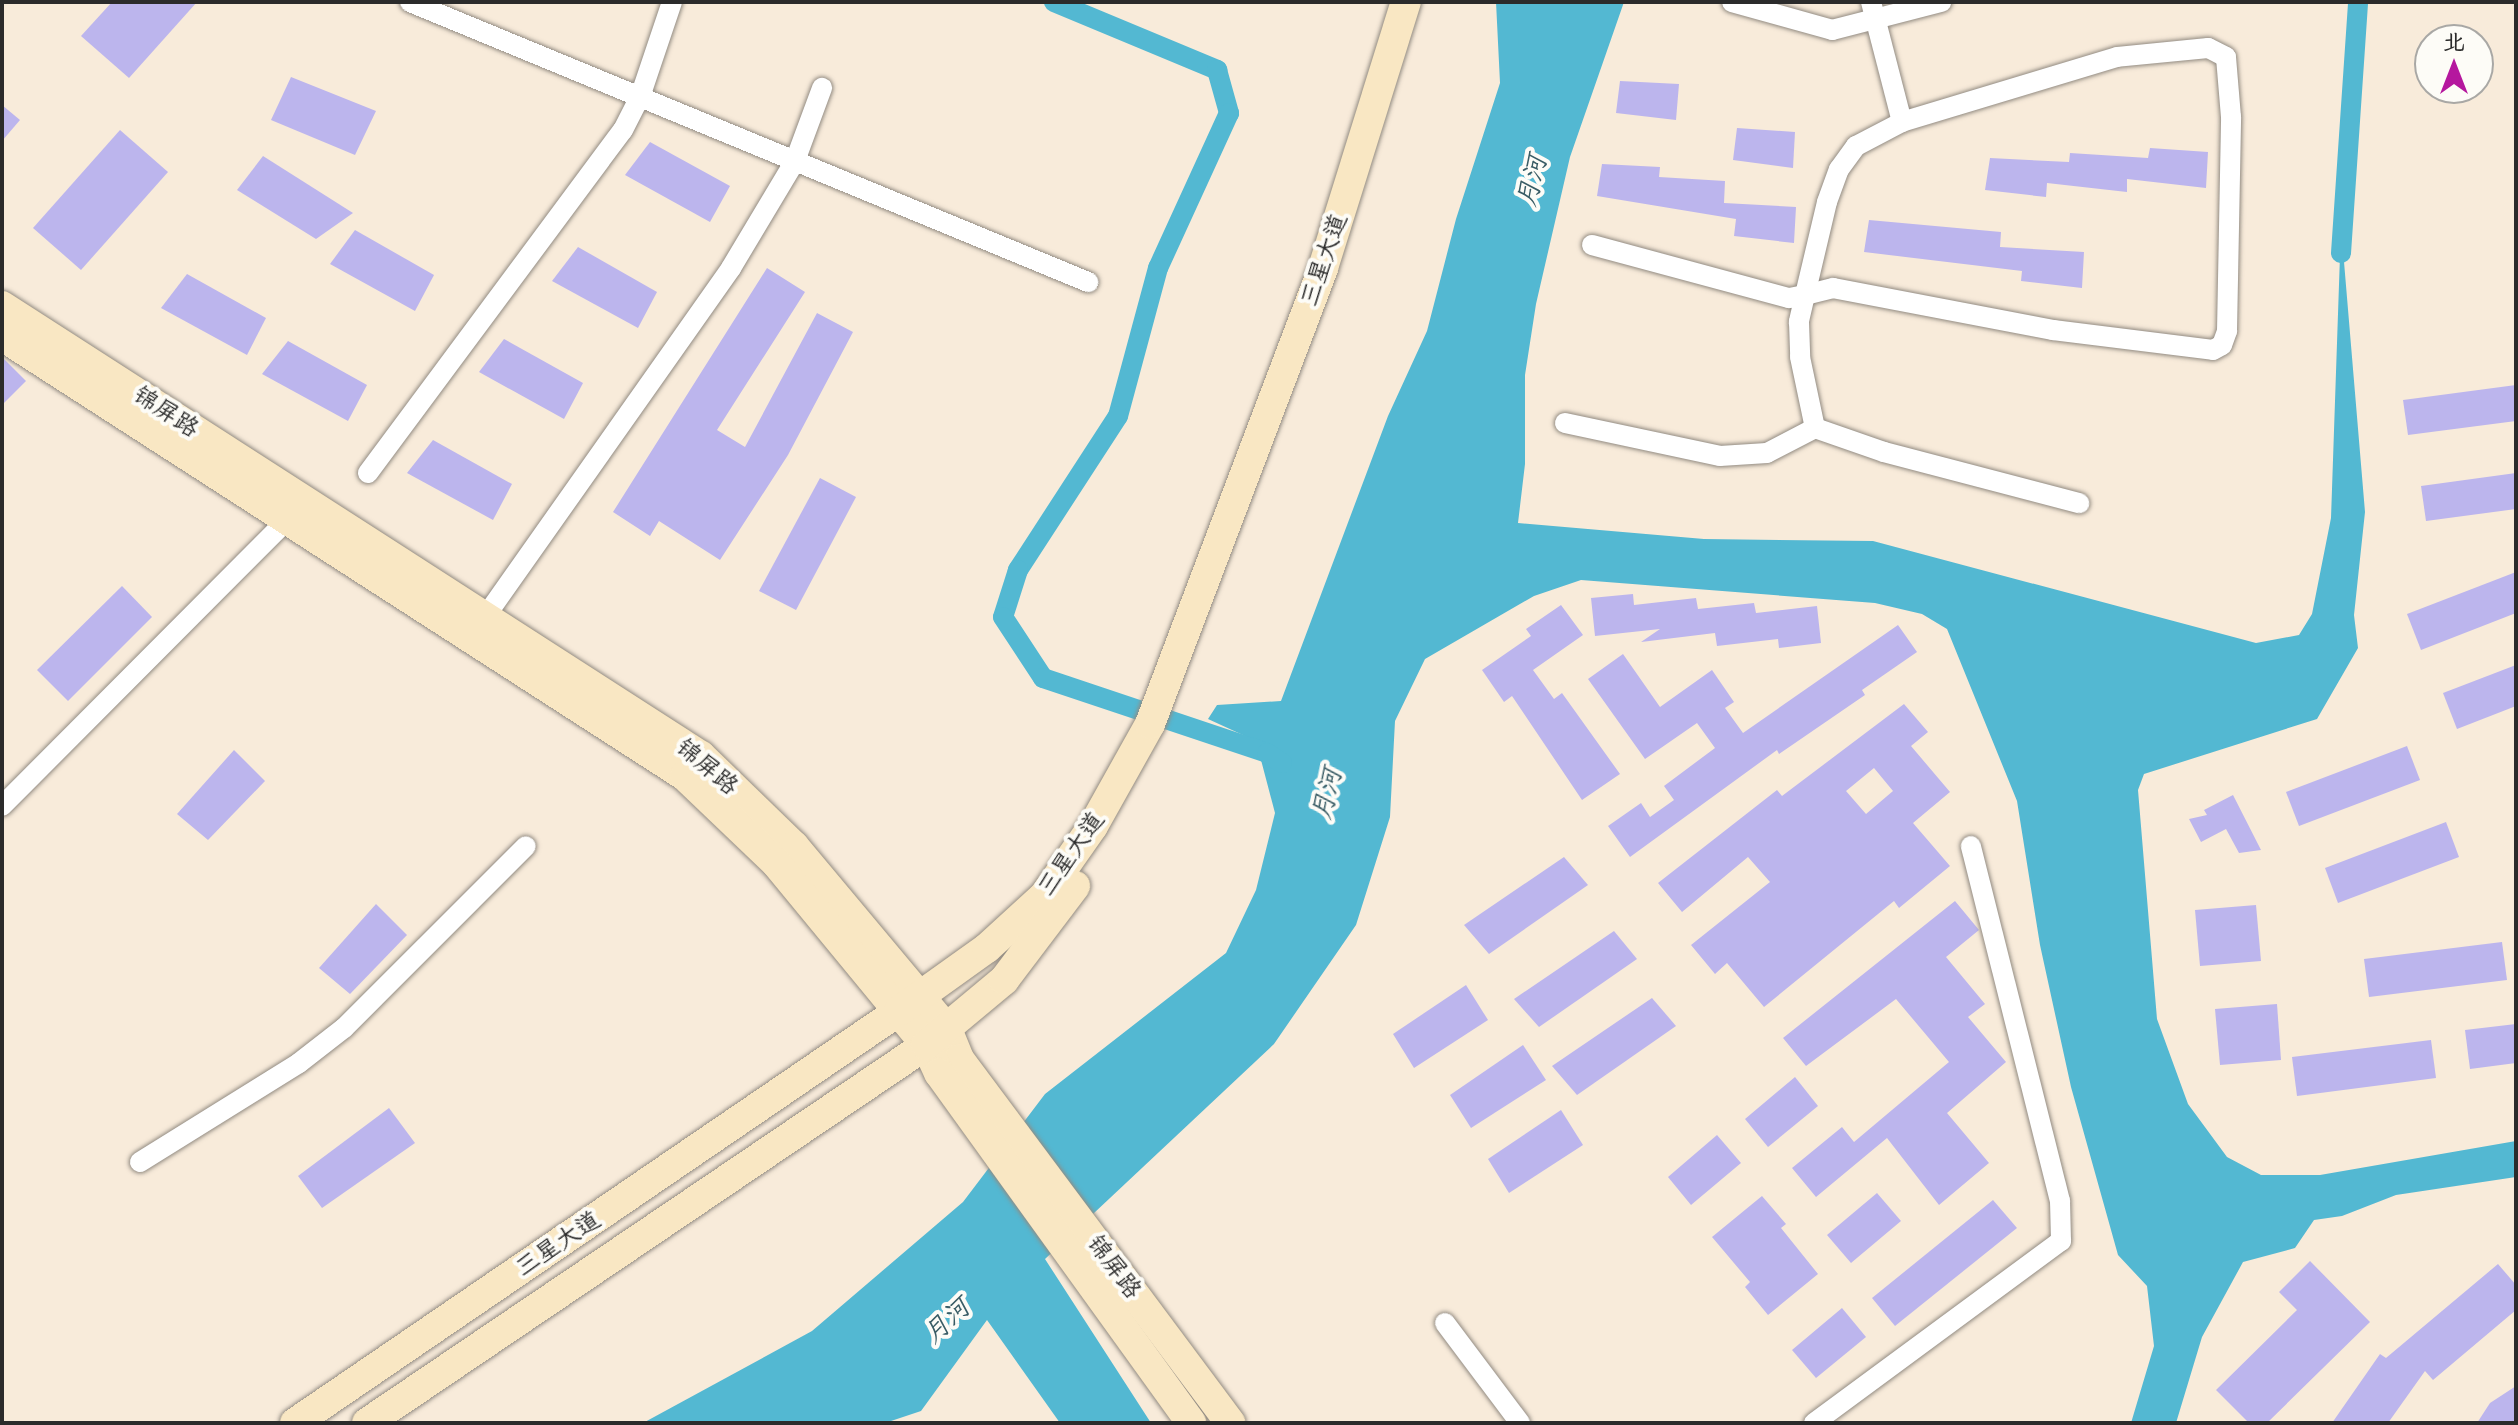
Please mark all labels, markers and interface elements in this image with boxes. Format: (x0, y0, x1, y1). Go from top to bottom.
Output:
north arrow (2414, 24, 2494, 104)
text: 北 (2443, 27, 2465, 56)
water label: 月河 (1510, 152, 1552, 210)
street label: 三星大道 (1295, 210, 1353, 310)
street label: 锦屏路 (128, 380, 204, 444)
street label: 锦屏路 (670, 733, 744, 801)
water label: 月河 (1305, 765, 1347, 823)
street label: 三星大道 (1032, 806, 1110, 902)
street label: 三星大道 (510, 1205, 606, 1283)
street label: 锦屏路 (1081, 1230, 1147, 1304)
water label: 月河 (916, 1291, 976, 1349)

